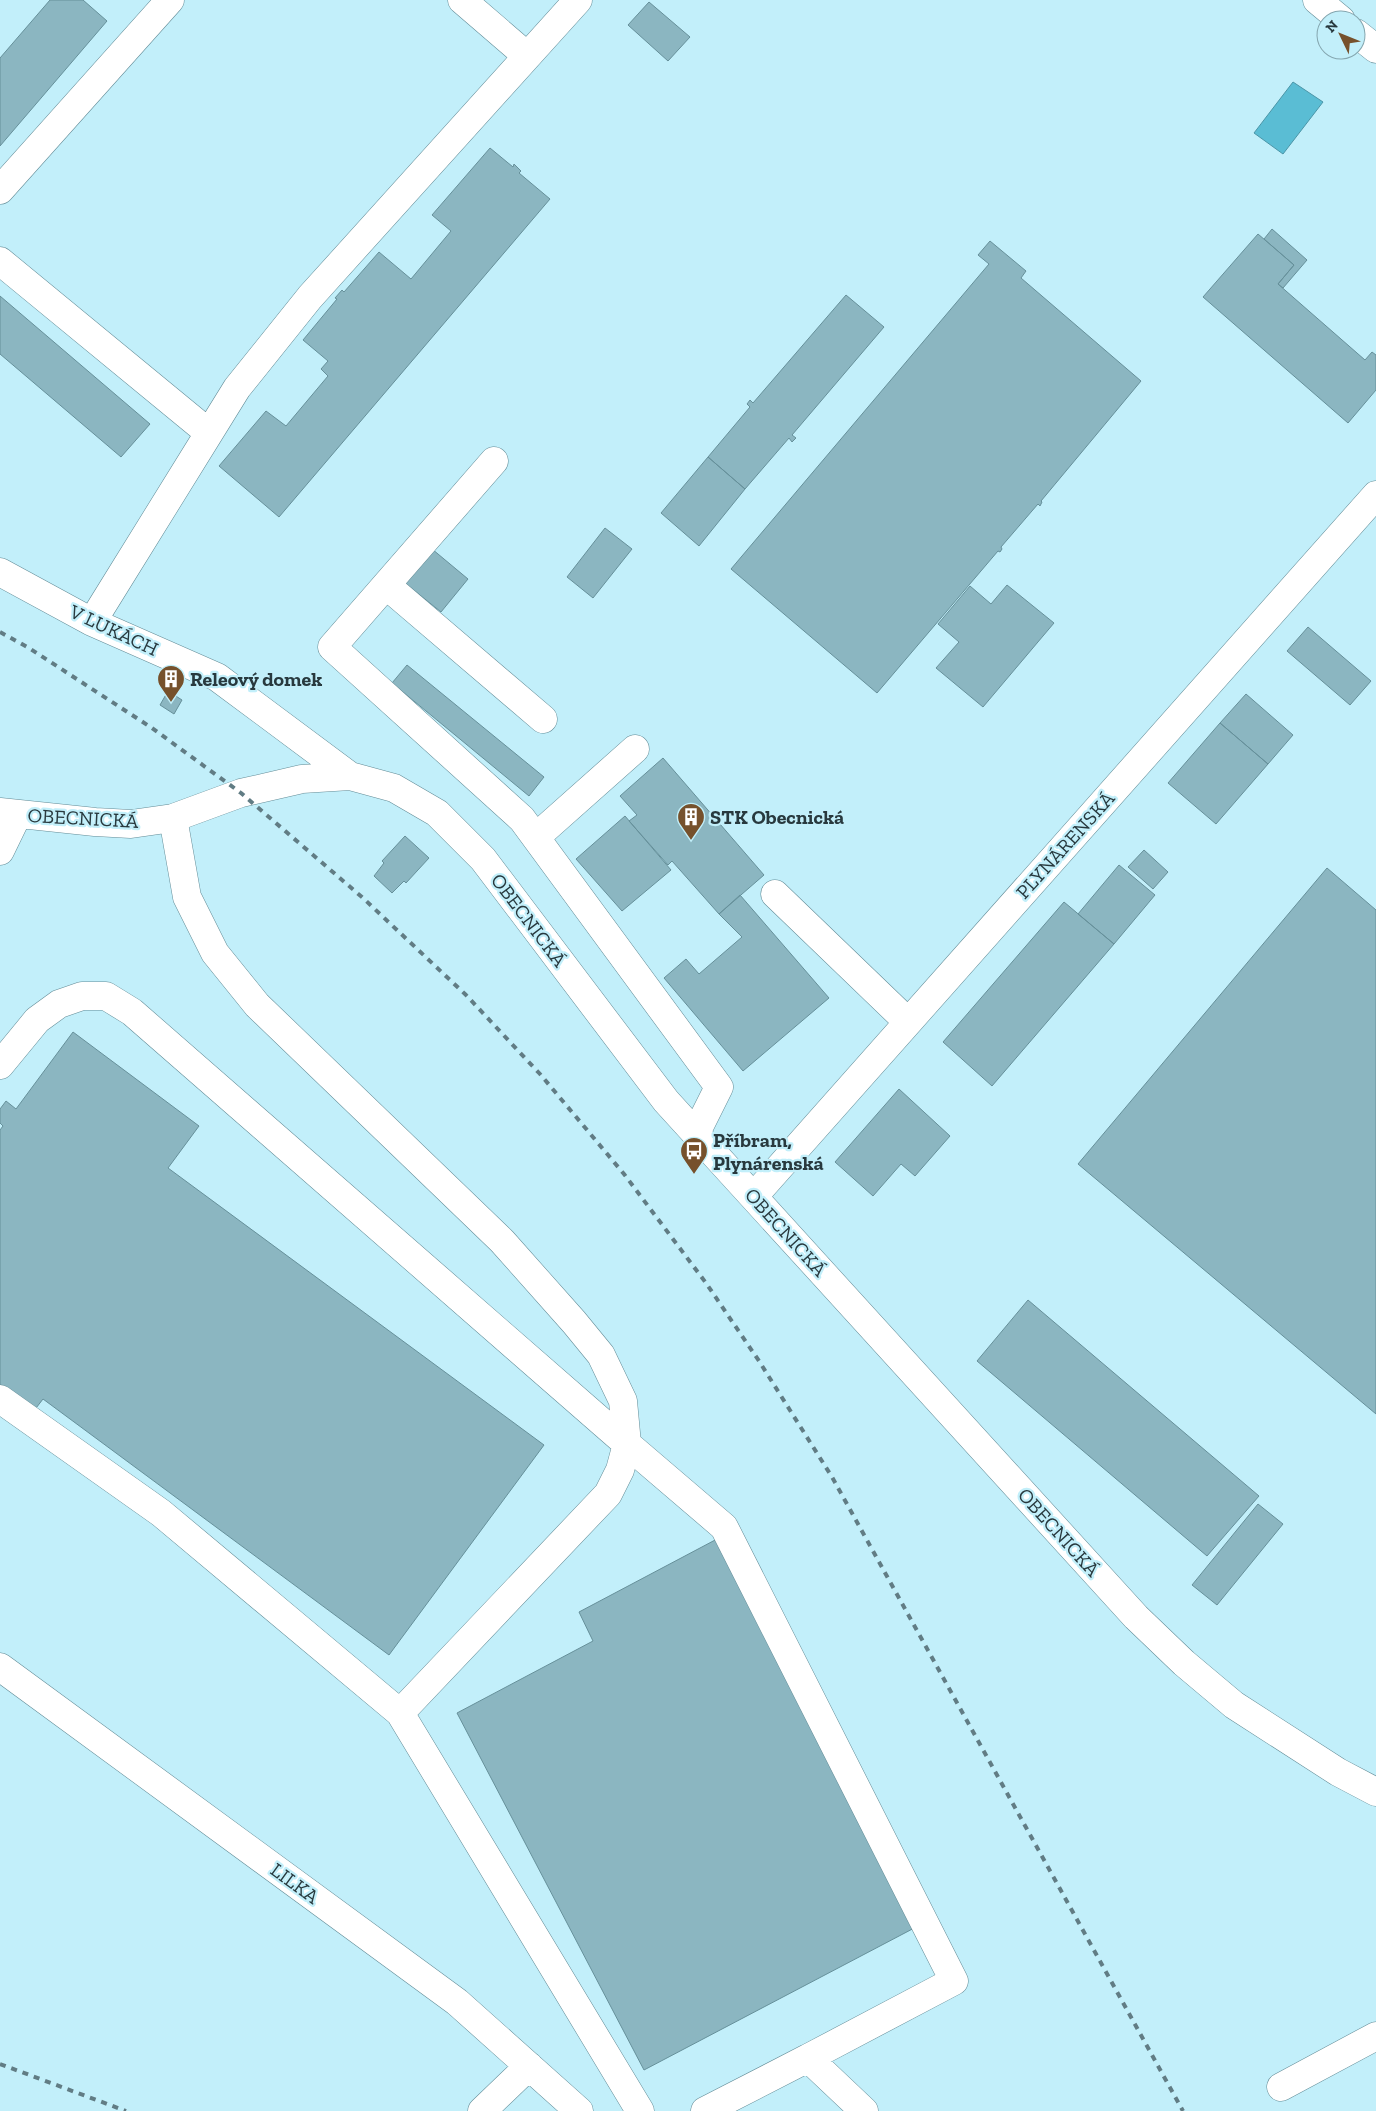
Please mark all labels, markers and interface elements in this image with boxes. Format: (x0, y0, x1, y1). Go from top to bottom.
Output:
north arrow (1316, 10, 1366, 60)
text: N (1322, 17, 1342, 36)
street label: V LUKÁCH (65, 599, 162, 661)
building icon: Releový domek (156, 664, 186, 703)
place label: Releový domek (190, 667, 322, 691)
street label: PLYNÁRENSKÁ (1011, 786, 1120, 904)
building icon: STK Obecnická (676, 802, 706, 841)
street label: OBECNICKÁ (27, 803, 140, 833)
place label: STK Obecnická (710, 805, 844, 829)
street label: OBECNICKÁ (486, 869, 573, 972)
place label: Příbram, Plynárenská (713, 1128, 824, 1175)
bus stop icon: Příbram, Plynárenská (679, 1136, 709, 1175)
street label: OBECNICKÁ (740, 1183, 833, 1282)
street label: OBECNICKÁ (1013, 1483, 1106, 1582)
street label: LILKA (266, 1857, 325, 1909)

